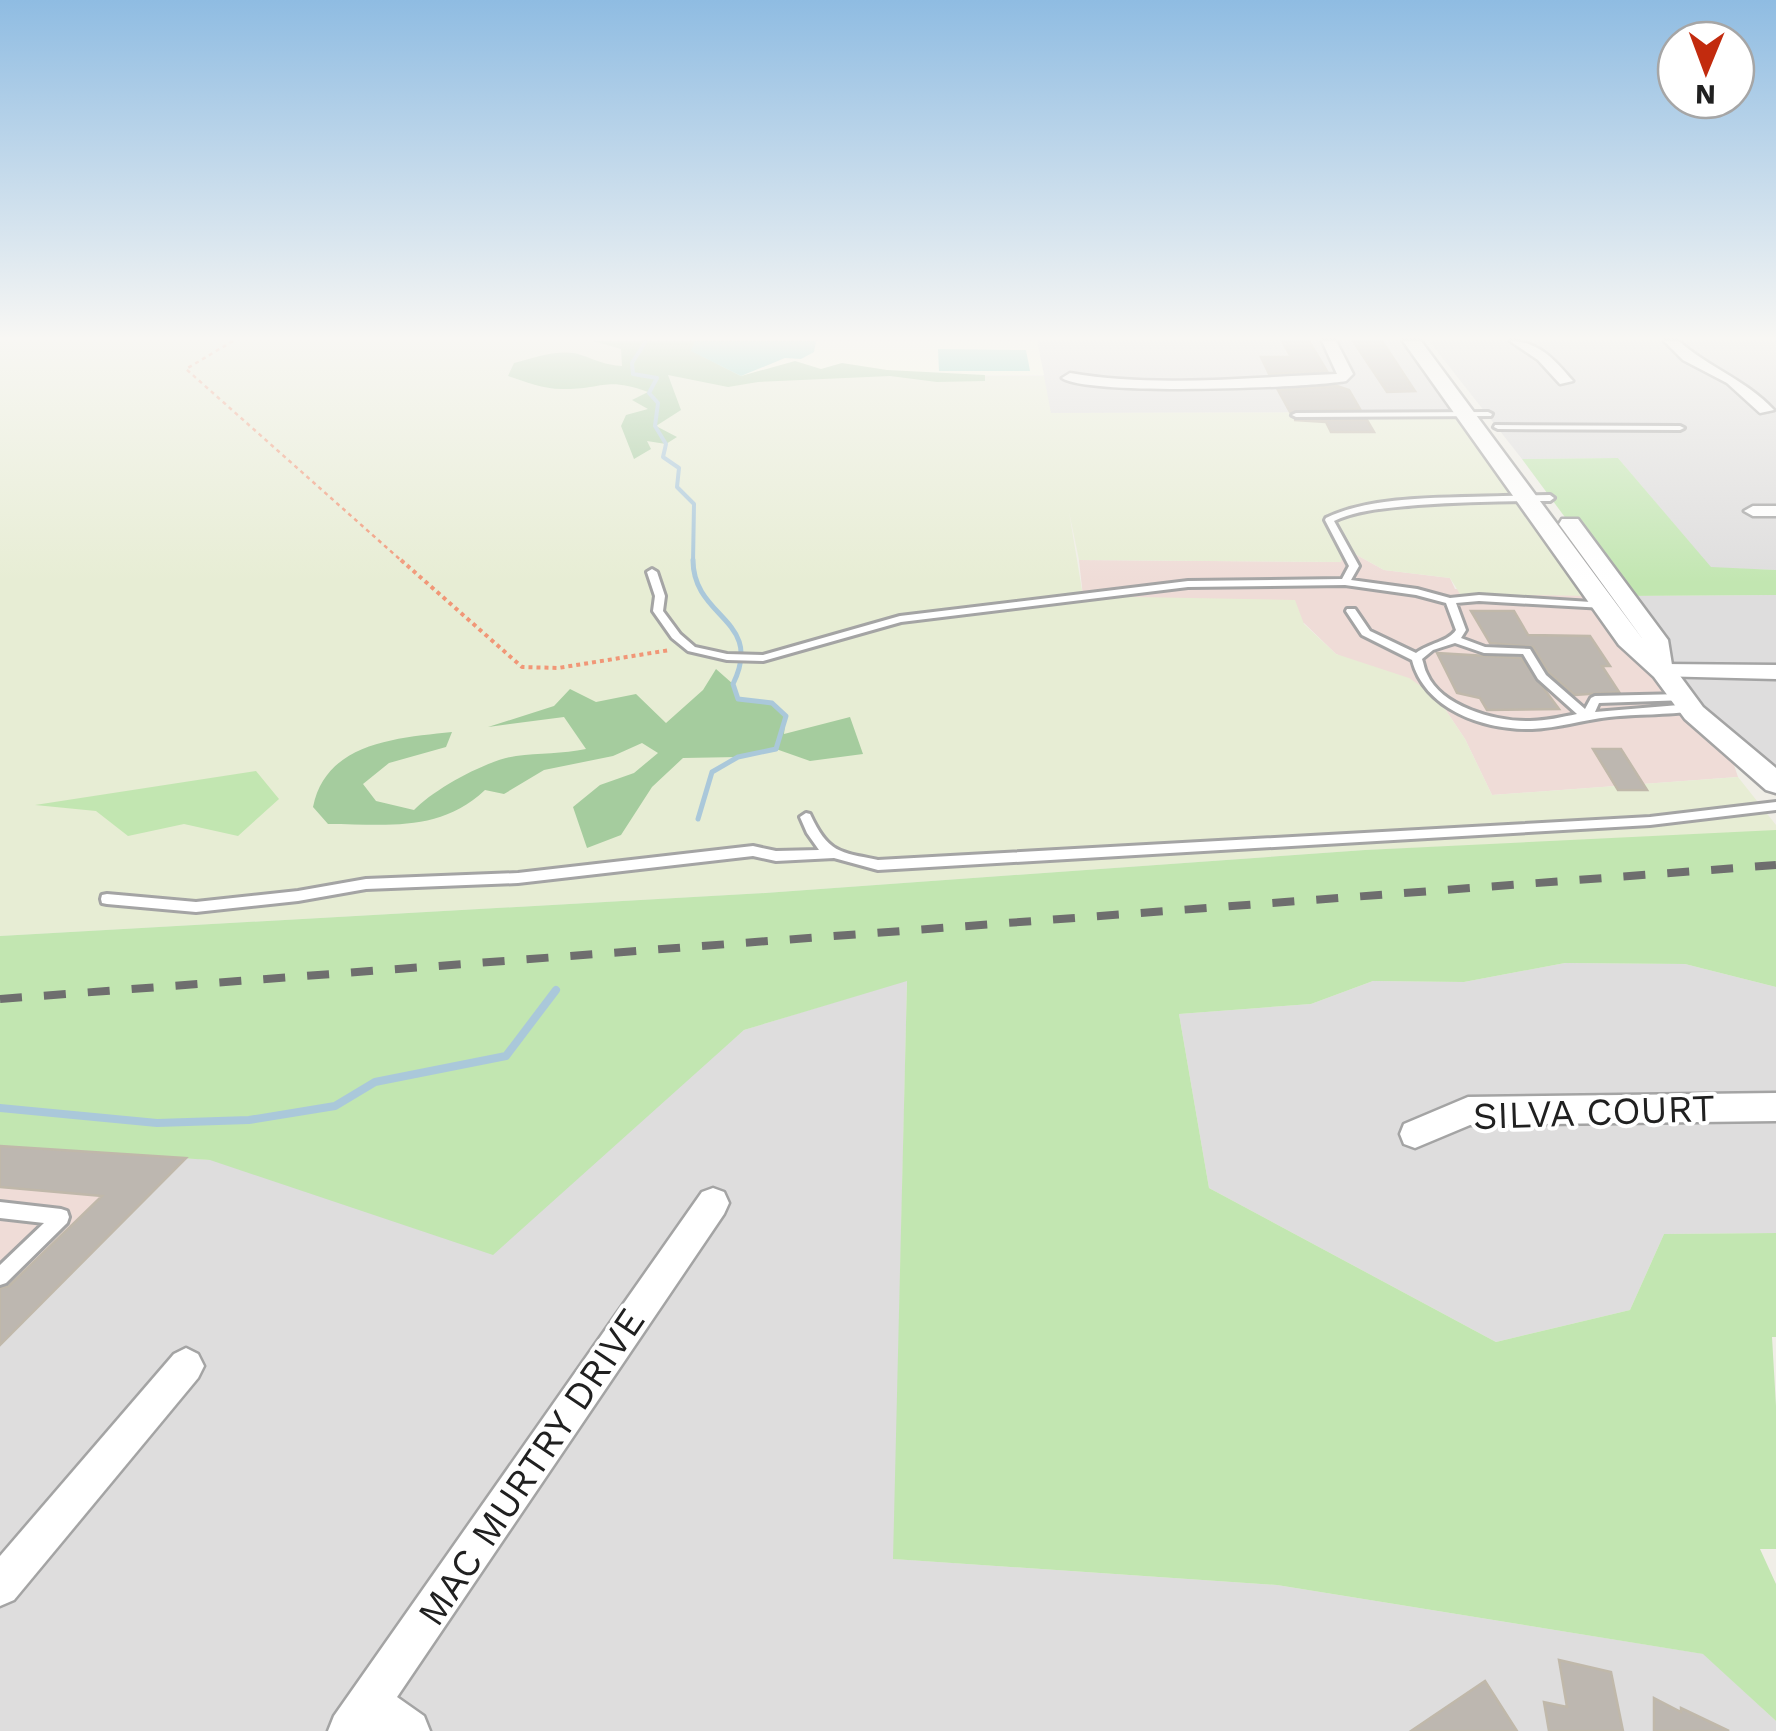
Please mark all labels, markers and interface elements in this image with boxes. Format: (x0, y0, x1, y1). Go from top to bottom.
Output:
north arrow (1656, 20, 1756, 120)
text: N (1695, 78, 1716, 111)
street label: SILVA COURT (1472, 1086, 1716, 1138)
street label: MAC MURTRY DRIVE (409, 1300, 653, 1634)

